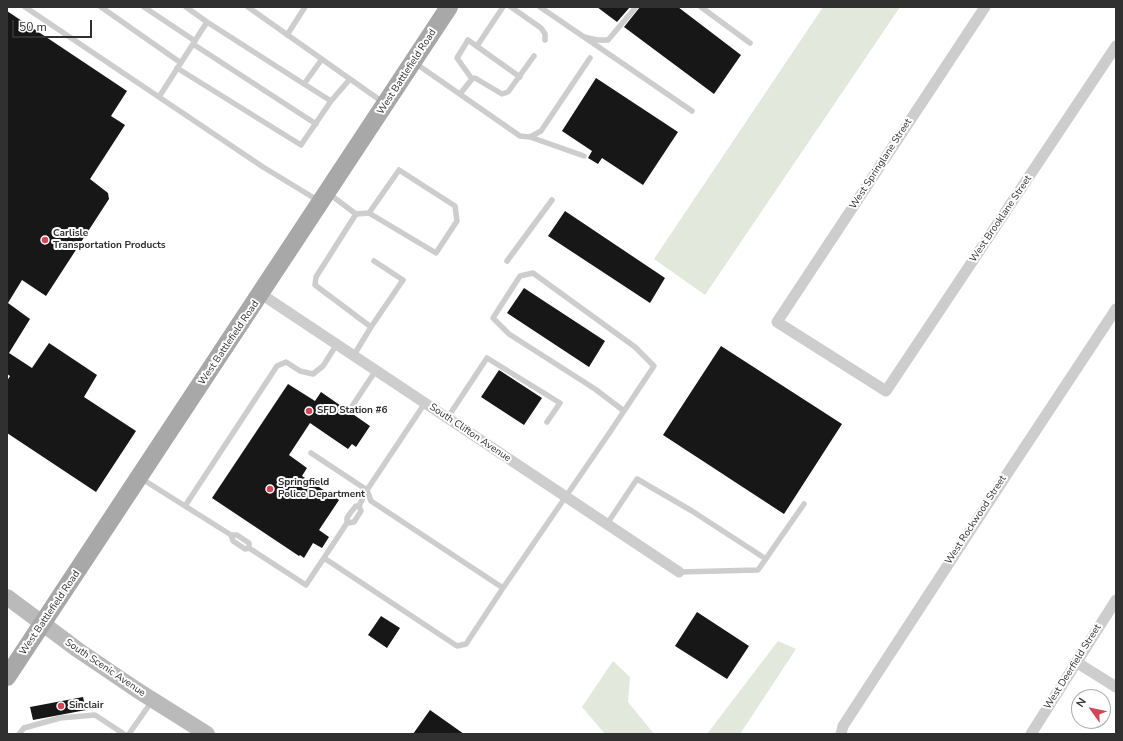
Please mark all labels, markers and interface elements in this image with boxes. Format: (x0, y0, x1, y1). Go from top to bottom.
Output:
scale bar (14, 12, 94, 38)
text: 50 m (19, 19, 47, 35)
street label: West Battlefield Road (375, 27, 439, 117)
street label: West Springlane Street (847, 117, 915, 211)
street label: West Brooklane Street (967, 173, 1035, 265)
place label: Carlisle Transportation Products (53, 228, 166, 252)
marker: Carlisle Transportation Products (40, 235, 50, 245)
street label: West Battlefield Road (196, 299, 262, 387)
street label: South Clifton Avenue (427, 401, 513, 465)
place label: SFD Station #6 (317, 405, 388, 417)
marker: SFD Station #6 (304, 406, 314, 416)
street label: West Rockwood Street (943, 473, 1009, 567)
place label: Springfield Police Department (278, 477, 365, 500)
marker: Springfield Police Department (265, 484, 275, 494)
street label: West Battlefield Road (17, 569, 83, 657)
street label: West Deerfield Street (1042, 622, 1104, 712)
street label: South Scenic Avenue (63, 637, 147, 699)
north arrow (1071, 689, 1111, 729)
text: N (1073, 695, 1090, 710)
place label: Sinclair (69, 700, 104, 712)
marker: Sinclair (56, 701, 66, 711)

